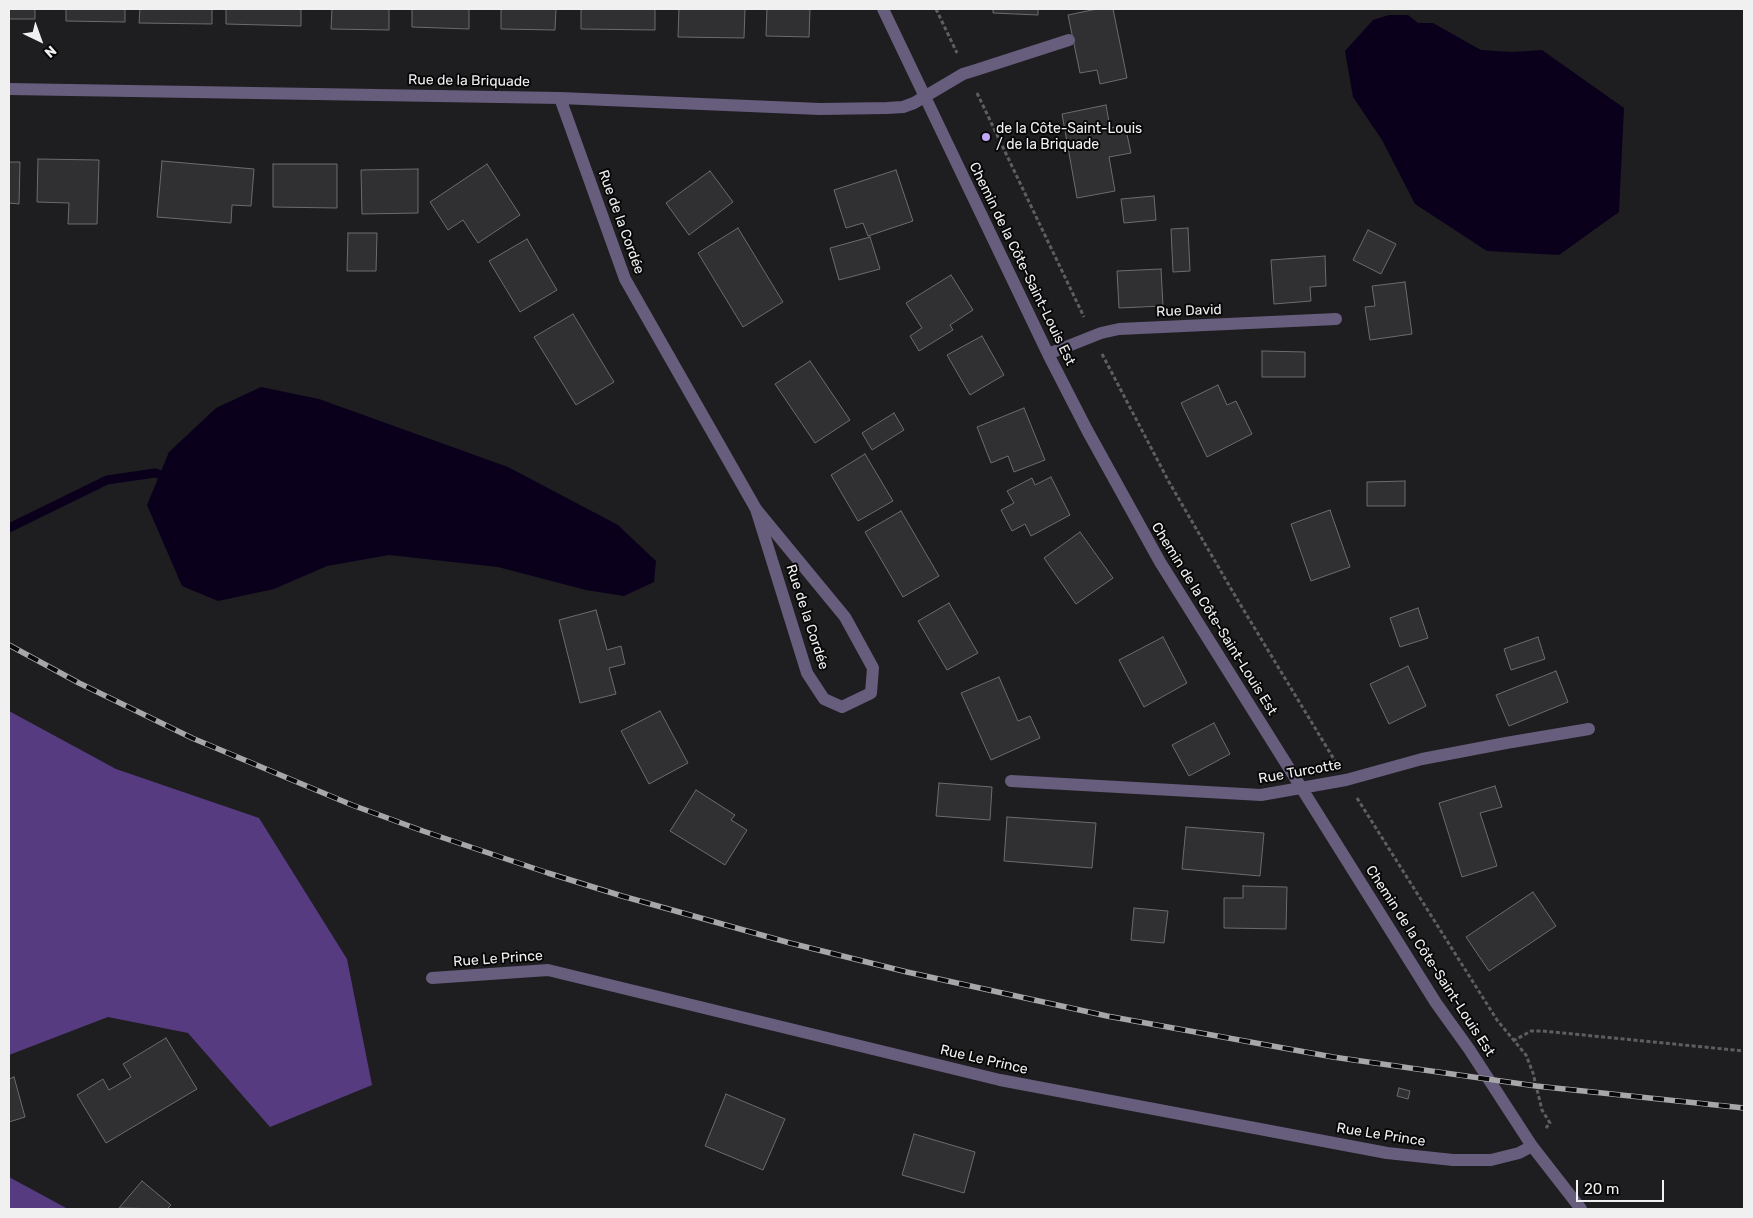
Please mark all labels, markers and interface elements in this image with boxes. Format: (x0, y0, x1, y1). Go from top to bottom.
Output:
north arrow (15, 15, 65, 65)
text: N (41, 42, 60, 61)
street label: Rue de la Briquade (408, 72, 530, 90)
place label: de la Côte-Saint-Louis / de la Briquade (996, 121, 1142, 154)
marker: de la Côte-Saint-Louis / de la Briquade (980, 131, 992, 143)
street label: Chemin de la Côte-Saint-Louis Est (965, 160, 1079, 368)
street label: Rue de la Cordée (594, 168, 648, 276)
street label: Rue David (1156, 301, 1222, 321)
street label: Chemin de la Côte-Saint-Louis Est (1147, 519, 1281, 719)
street label: Rue de la Cordée (782, 562, 832, 672)
street label: Rue Turcotte (1257, 756, 1343, 788)
street label: Chemin de la Côte-Saint-Louis Est (1362, 862, 1498, 1060)
street label: Rue Le Prince (453, 947, 543, 971)
street label: Rue Le Prince (938, 1042, 1030, 1078)
street label: Rue Le Prince (1335, 1120, 1427, 1150)
scale bar (1578, 1170, 1666, 1202)
text: 20 m (1584, 1180, 1619, 1198)

